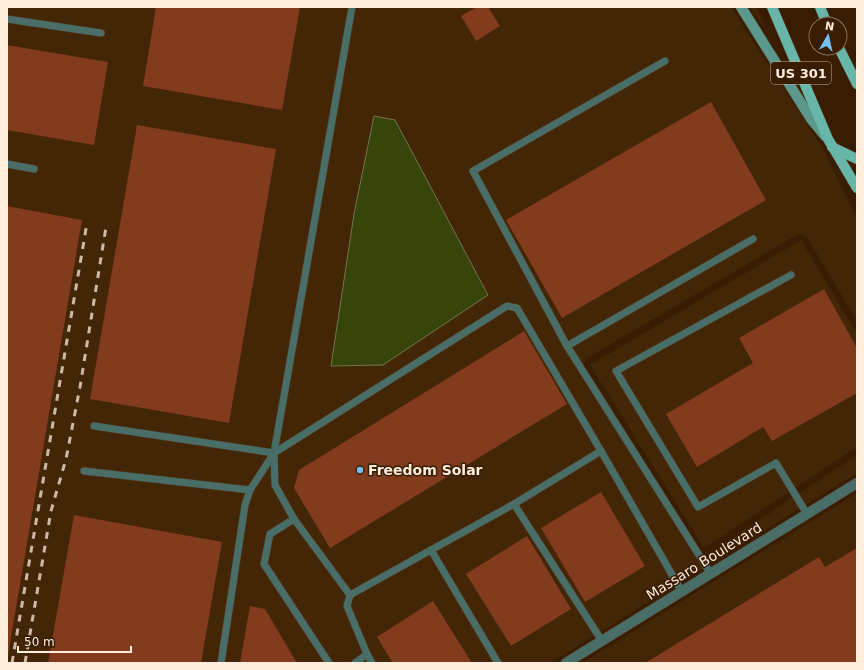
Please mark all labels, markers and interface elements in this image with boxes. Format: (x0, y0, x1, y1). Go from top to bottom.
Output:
north arrow (808, 16, 848, 56)
text: N (824, 19, 835, 34)
road number: US 301 (771, 62, 831, 84)
place label: Freedom Solar (368, 462, 483, 478)
marker: Freedom Solar (355, 465, 365, 475)
street label: Massaro Boulevard (643, 519, 765, 603)
scale bar (18, 628, 131, 654)
text: 50 m (24, 635, 55, 649)

